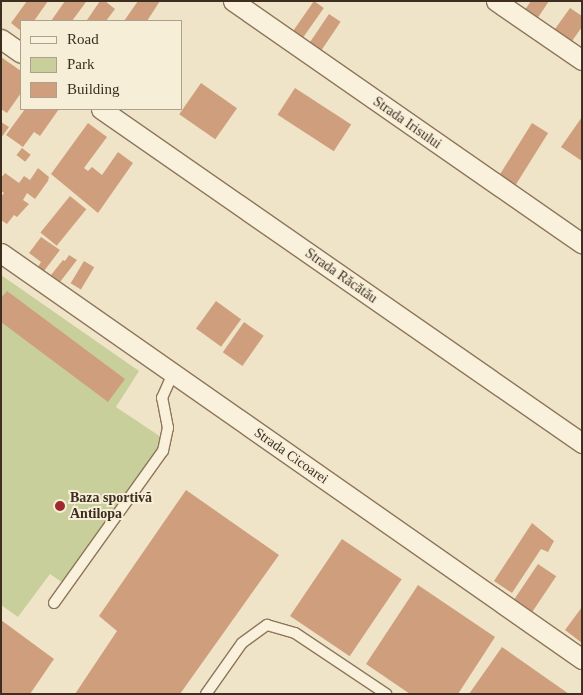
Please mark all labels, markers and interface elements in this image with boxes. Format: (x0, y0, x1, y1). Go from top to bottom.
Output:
legend (20, 20, 182, 110)
text: Road (67, 31, 99, 47)
text: Park (67, 56, 95, 72)
text: Building (67, 81, 120, 97)
street label: Strada Irisului (370, 93, 444, 153)
street label: Strada Răcătău (302, 245, 380, 307)
street label: Strada Cicoarei (251, 424, 331, 488)
place label: Baza sportivă Antilopa (70, 490, 152, 522)
marker: Baza sportivă Antilopa (54, 500, 66, 512)

